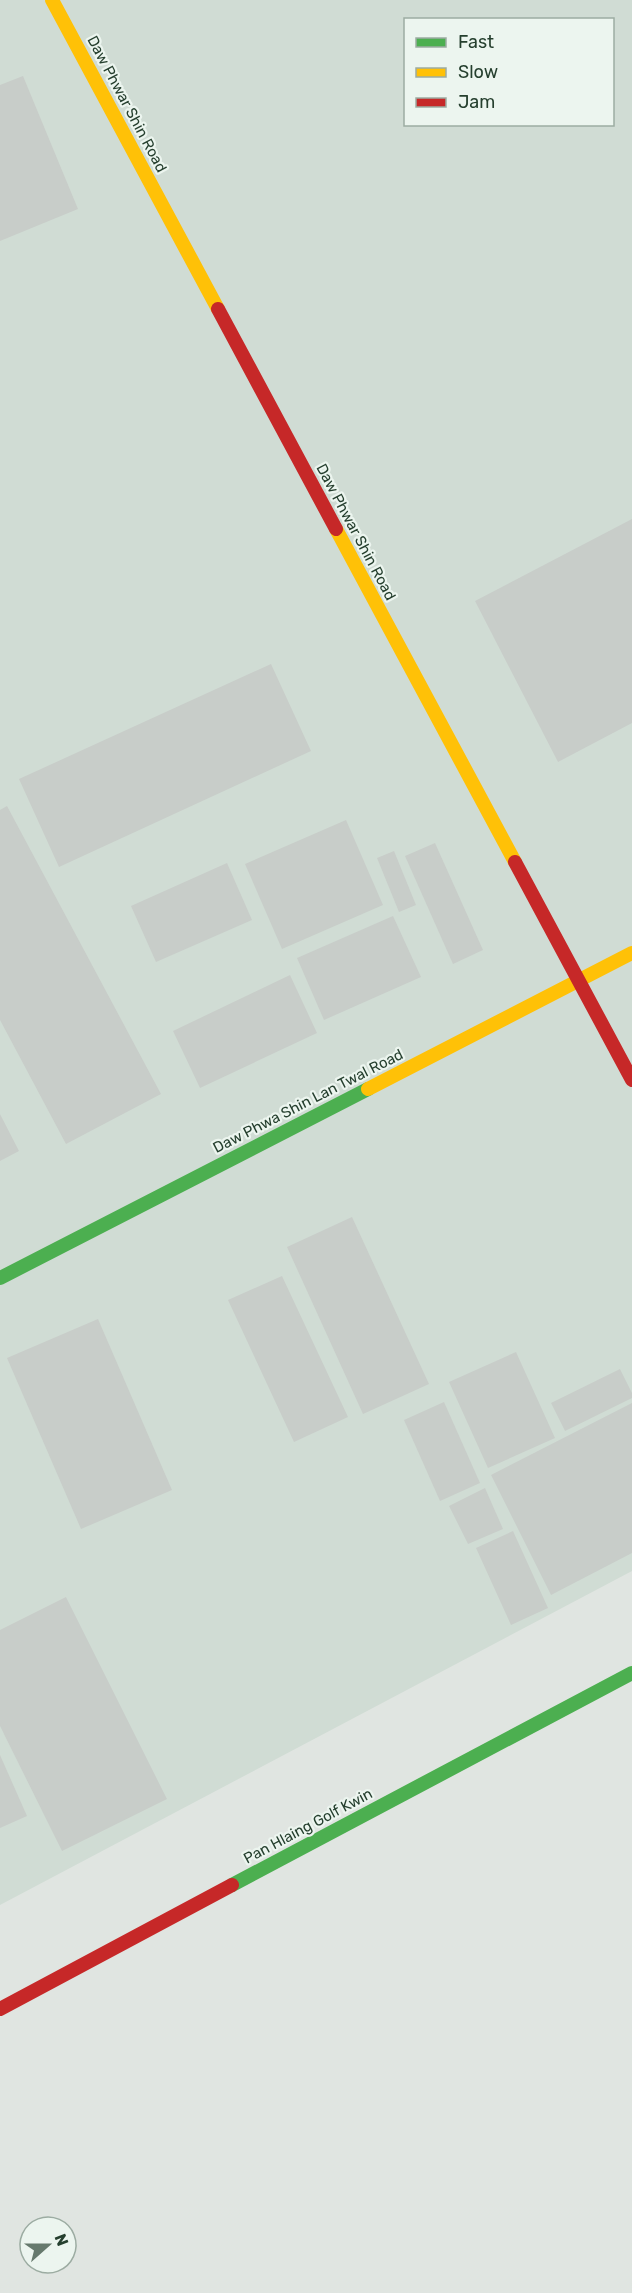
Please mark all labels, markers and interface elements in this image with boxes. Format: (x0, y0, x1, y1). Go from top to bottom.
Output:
legend (404, 18, 614, 126)
text: Fast (458, 31, 494, 53)
street label: Daw Phwar Shin Road (83, 33, 171, 175)
text: Slow (458, 61, 498, 83)
text: Jam (458, 91, 495, 113)
street label: Daw Phwar Shin Road (312, 461, 400, 603)
street label: Daw Phwa Shin Lan Twal Road (210, 1045, 406, 1157)
street label: Pan Hlaing Golf Kwin (241, 1784, 375, 1868)
north arrow (18, 2215, 78, 2275)
text: N (51, 2231, 72, 2249)

